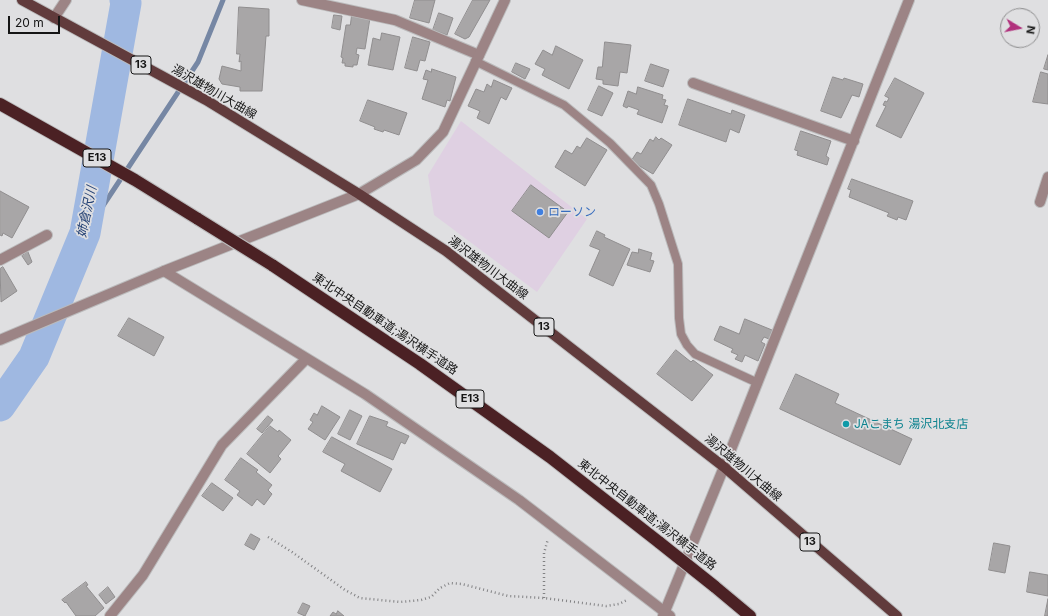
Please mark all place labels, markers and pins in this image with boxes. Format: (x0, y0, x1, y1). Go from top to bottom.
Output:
place label: ローソン (548, 205, 596, 219)
marker: ローソン (535, 207, 545, 217)
place label: JAこまち 湯沢北支店 (854, 417, 968, 431)
marker: JAこまち 湯沢北支店 (841, 419, 851, 429)

